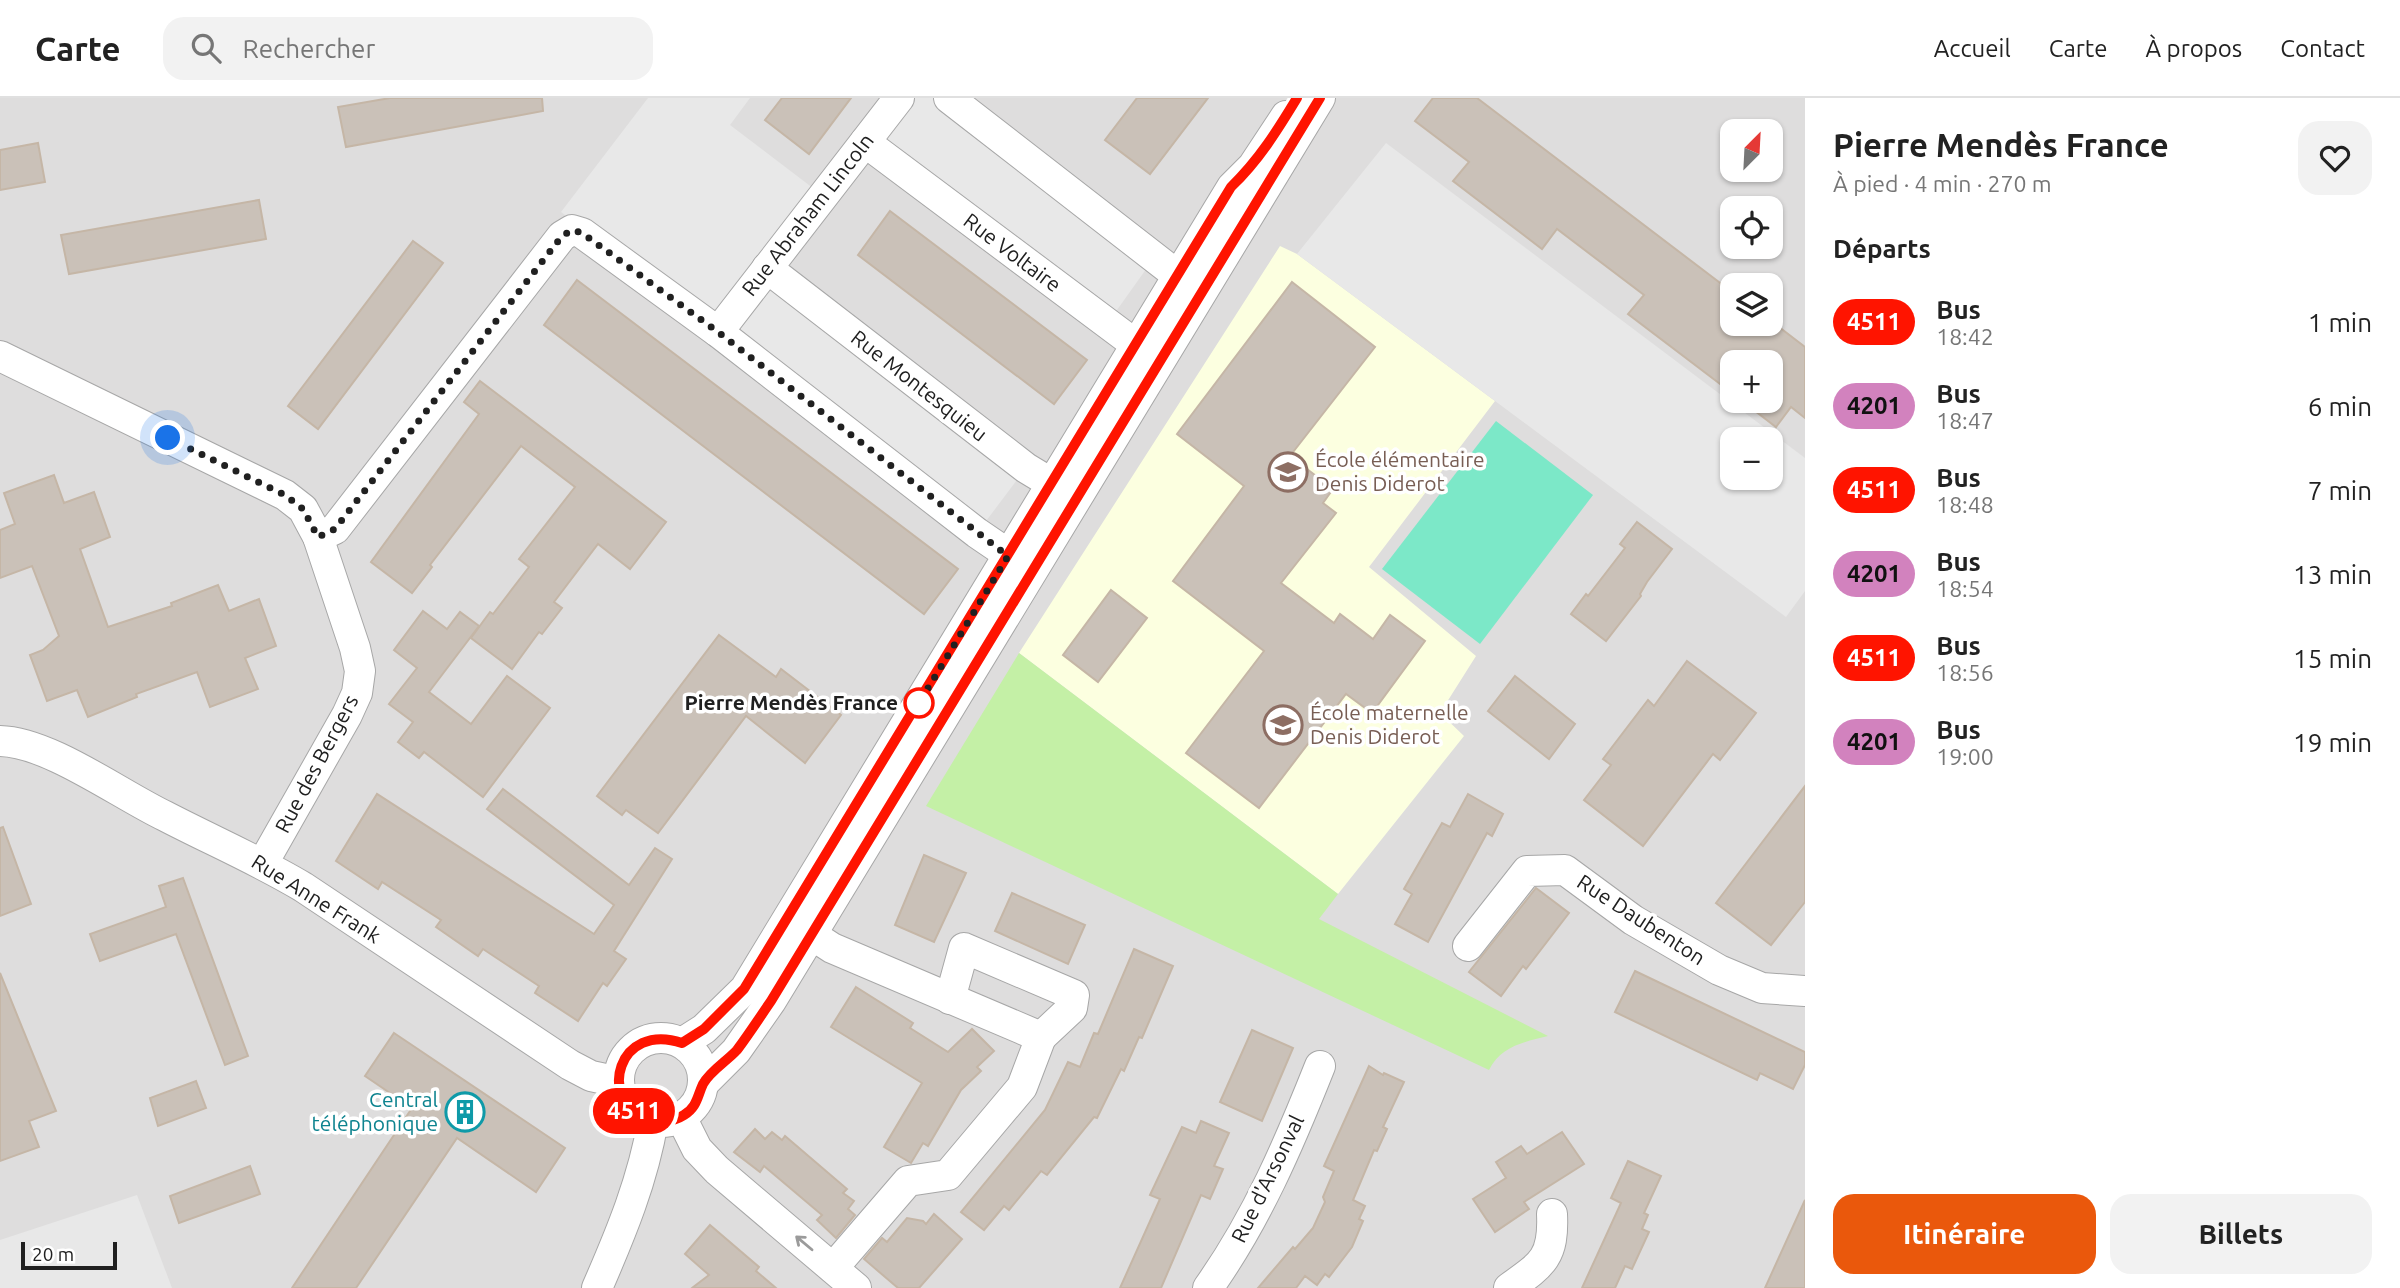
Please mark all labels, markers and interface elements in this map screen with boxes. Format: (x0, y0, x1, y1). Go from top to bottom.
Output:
search box (163, 17, 653, 80)
icon: search (187, 29, 225, 67)
text: Carte (35, 30, 121, 67)
text: Rechercher (243, 34, 375, 63)
text: Accueil (1934, 35, 2011, 62)
text: Carte (2049, 35, 2108, 62)
text: À propos (2146, 35, 2242, 62)
text: Contact (2280, 35, 2365, 62)
north arrow (1720, 119, 1783, 182)
map controls (1720, 119, 1783, 490)
button: heart (2298, 121, 2372, 195)
text: Pierre Mendès France (1833, 126, 2169, 163)
street label: Rue Abraham Lincoln (736, 129, 878, 300)
text: À pied · 4 min · 270 m (1833, 171, 2052, 196)
button: locate (1720, 196, 1783, 259)
street label: Rue Voltaire (959, 208, 1066, 297)
text: Départs (1833, 234, 1931, 263)
button: layers (1720, 273, 1783, 336)
text: Bus (1936, 295, 1981, 324)
text: 4511 (1847, 308, 1901, 335)
text: 1 min (2308, 308, 2372, 337)
text: 18:42 (1936, 324, 1994, 349)
street label: Rue Montesquieu (847, 325, 992, 446)
button: + (1720, 350, 1783, 413)
text: Bus (1936, 379, 1981, 408)
text: 4201 (1847, 392, 1901, 419)
text: 6 min (2308, 392, 2372, 421)
text: 18:47 (1936, 408, 1994, 433)
your location (150, 420, 185, 455)
button: − (1720, 427, 1783, 490)
place label: École élémentaire Denis Diderot (1315, 447, 1485, 495)
school or university icon: École élémentaire Denis Diderot (1267, 451, 1309, 493)
text: Bus (1936, 463, 1981, 492)
text: 4511 (1847, 476, 1901, 503)
text: 7 min (2308, 476, 2372, 505)
text: 18:48 (1936, 492, 1994, 517)
text: Bus (1936, 547, 1981, 576)
text: 4201 (1847, 560, 1901, 587)
text: 13 min (2293, 560, 2372, 589)
text: 18:54 (1936, 576, 1994, 601)
text: Bus (1936, 631, 1981, 660)
text: 4511 (1847, 644, 1901, 671)
text: 15 min (2293, 644, 2372, 673)
text: 18:56 (1936, 660, 1994, 685)
marker: Pierre Mendès France (904, 688, 934, 718)
street label: Rue des Bergers (270, 690, 363, 837)
place label: Pierre Mendès France (684, 690, 898, 714)
place label: École maternelle Denis Diderot (1310, 700, 1469, 748)
school or university icon: École maternelle Denis Diderot (1262, 704, 1304, 746)
text: Bus (1936, 715, 1981, 744)
text: 4201 (1847, 728, 1901, 755)
text: 19 min (2293, 728, 2372, 757)
text: 19:00 (1936, 744, 1994, 769)
street label: Rue Anne Frank (248, 849, 386, 948)
street label: Rue Daubenton (1573, 869, 1710, 969)
place label: Central téléphonique (312, 1087, 438, 1135)
line badge: 4511 (585, 1088, 683, 1134)
building icon: Central téléphonique (444, 1091, 486, 1133)
text: 4511 (607, 1097, 661, 1124)
street label: Rue d'Arsonval (1226, 1111, 1308, 1246)
button: Itinéraire (1833, 1194, 2096, 1274)
button: Billets (2110, 1194, 2372, 1274)
one-way arrow (795, 1235, 813, 1251)
scale bar (21, 1239, 117, 1271)
text: 20 m (32, 1243, 74, 1265)

